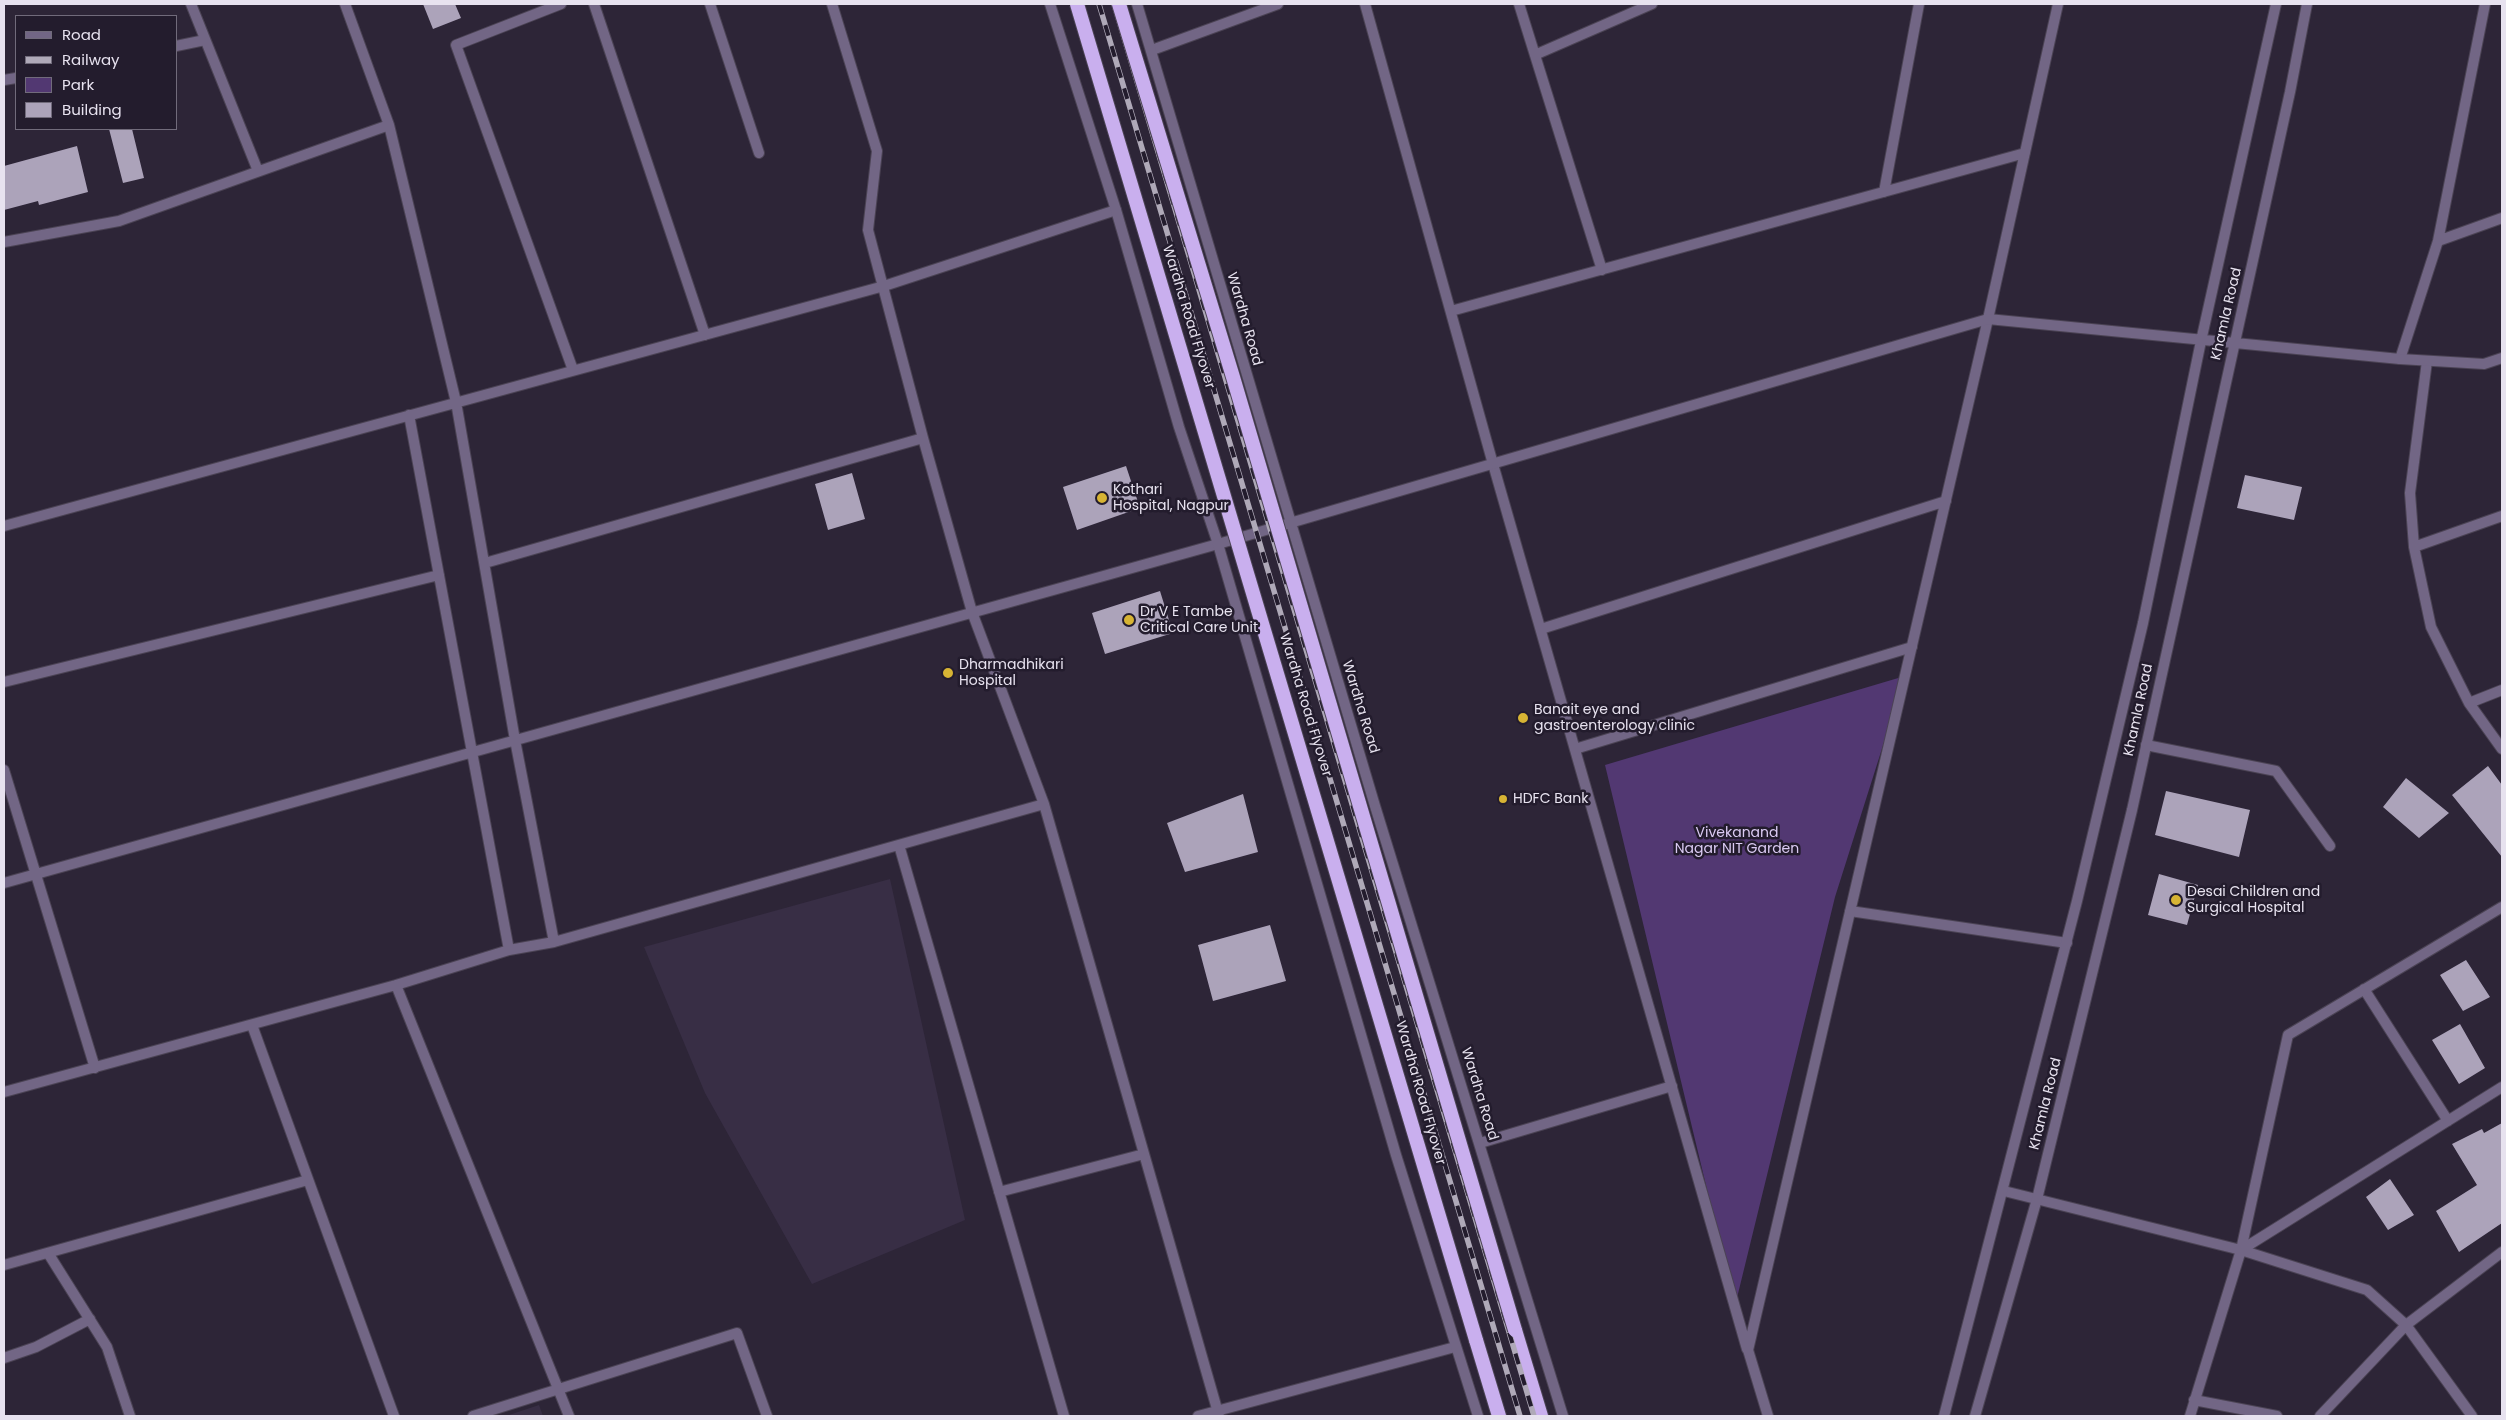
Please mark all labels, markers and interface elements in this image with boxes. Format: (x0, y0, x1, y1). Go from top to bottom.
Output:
legend (15, 15, 178, 130)
text: Road (62, 24, 101, 45)
text: Railway (62, 49, 120, 70)
text: Park (62, 74, 94, 95)
text: Building (62, 99, 122, 120)
street label: Wardha Road Flyover (1158, 243, 1218, 391)
street label: Khamla Road (2208, 266, 2246, 362)
street label: Wardha Road (1223, 270, 1265, 368)
place label: Kothari Hospital, Nagpur (1113, 482, 1229, 514)
marker: Kothari Hospital, Nagpur (1095, 491, 1109, 505)
place label: Dr V E Tambe Critical Care Unit (1140, 604, 1258, 636)
marker: Dr V E Tambe Critical Care Unit (1122, 613, 1136, 627)
street label: Wardha Road Flyover (1275, 631, 1335, 779)
place label: Dharmadhikari Hospital (959, 657, 1064, 690)
street label: Wardha Road (1338, 658, 1382, 756)
street label: Khamla Road (2121, 662, 2157, 758)
marker: Dharmadhikari Hospital (941, 666, 955, 680)
place label: Banait eye and gastroenterology clinic (1534, 702, 1695, 734)
marker: Banait eye and gastroenterology clinic (1516, 711, 1530, 725)
place label: HDFC Bank (1513, 791, 1588, 807)
marker: HDFC Bank (1497, 793, 1509, 805)
park label: Vivekanand Nagar NIT Garden (1675, 825, 1799, 858)
place label: Desai Children and Surgical Hospital (2187, 884, 2320, 916)
marker: Desai Children and Surgical Hospital (2169, 893, 2183, 907)
street label: Wardha Road Flyover (1391, 1019, 1449, 1167)
street label: Wardha Road (1457, 1045, 1501, 1143)
street label: Khamla Road (2026, 1056, 2066, 1152)

